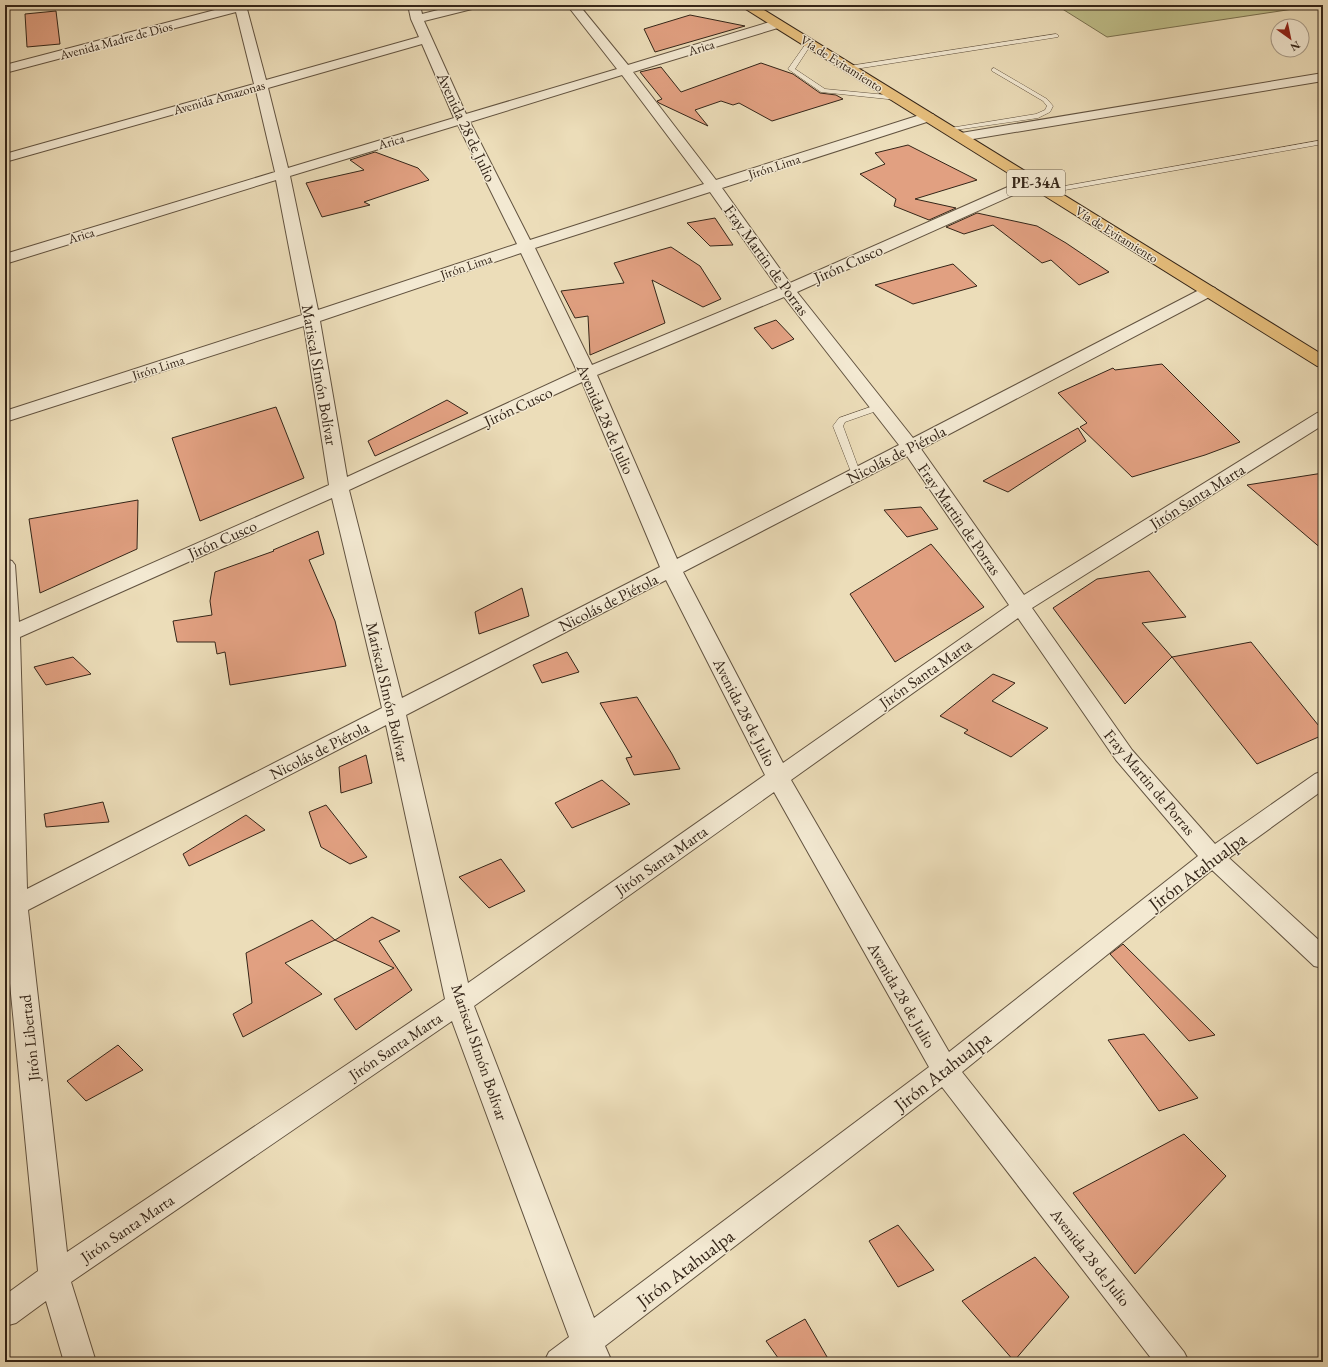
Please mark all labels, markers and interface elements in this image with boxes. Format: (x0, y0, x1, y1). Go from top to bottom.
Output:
street label: Avenida Madre de Dios (57, 17, 174, 64)
north arrow (1270, 18, 1310, 58)
street label: Vía de Evitamiento (797, 31, 886, 96)
street label: Arica (685, 35, 717, 60)
text: N (1288, 38, 1303, 55)
street label: Avenida 28 de Julio (432, 68, 501, 185)
street label: Avenida Amazonas (170, 76, 267, 119)
street label: Arica (375, 129, 407, 154)
street label: Jirón Lima (745, 150, 803, 183)
road number: PE-34A (1007, 170, 1065, 196)
street label: Fray Martin de Porras (719, 201, 814, 320)
street label: Vía de Evitamiento (1072, 202, 1161, 267)
street label: Arica (65, 223, 97, 248)
street label: Jirón Cusco (809, 239, 886, 289)
street label: Jirón Lima (437, 249, 495, 284)
street label: Mariscal SImón Bolívar (297, 303, 342, 448)
street label: Jirón Lima (129, 351, 187, 384)
street label: Avenida 28 de Julio (571, 360, 639, 478)
street label: Jirón Cusco (479, 381, 556, 432)
street label: Nicolás de Piérola (843, 420, 950, 489)
street label: Jirón Santa Marta (1144, 458, 1249, 535)
street label: Fray Martin de Porras (913, 459, 1006, 579)
street label: Jirón Cusco (183, 515, 260, 565)
street label: Nicolás de Piérola (555, 568, 662, 637)
street label: Mariscal SImón Bolívar (361, 620, 414, 765)
street label: Jirón Santa Marta (873, 633, 976, 714)
street label: Avenida 28 de Julio (708, 654, 781, 770)
street label: Nicolás de Piérola (266, 716, 373, 785)
street label: Fray Martin de Porras (1099, 725, 1200, 840)
street label: Jirón Santa Marta (609, 820, 712, 901)
street label: Jirón Atahualpa (1142, 826, 1252, 918)
street label: Avenida 28 de Julio (862, 938, 940, 1052)
street label: Mariscal SImón Bolívar (446, 981, 513, 1124)
street label: Jirón Libertad (14, 993, 45, 1084)
street label: Jirón Santa Marta (343, 1007, 447, 1087)
street label: Jirón Atahualpa (887, 1025, 996, 1118)
street label: Jirón Santa Marta (75, 1189, 179, 1269)
street label: Avenida 28 de Julio (1045, 1203, 1135, 1311)
street label: Jirón Atahualpa (630, 1223, 740, 1315)

